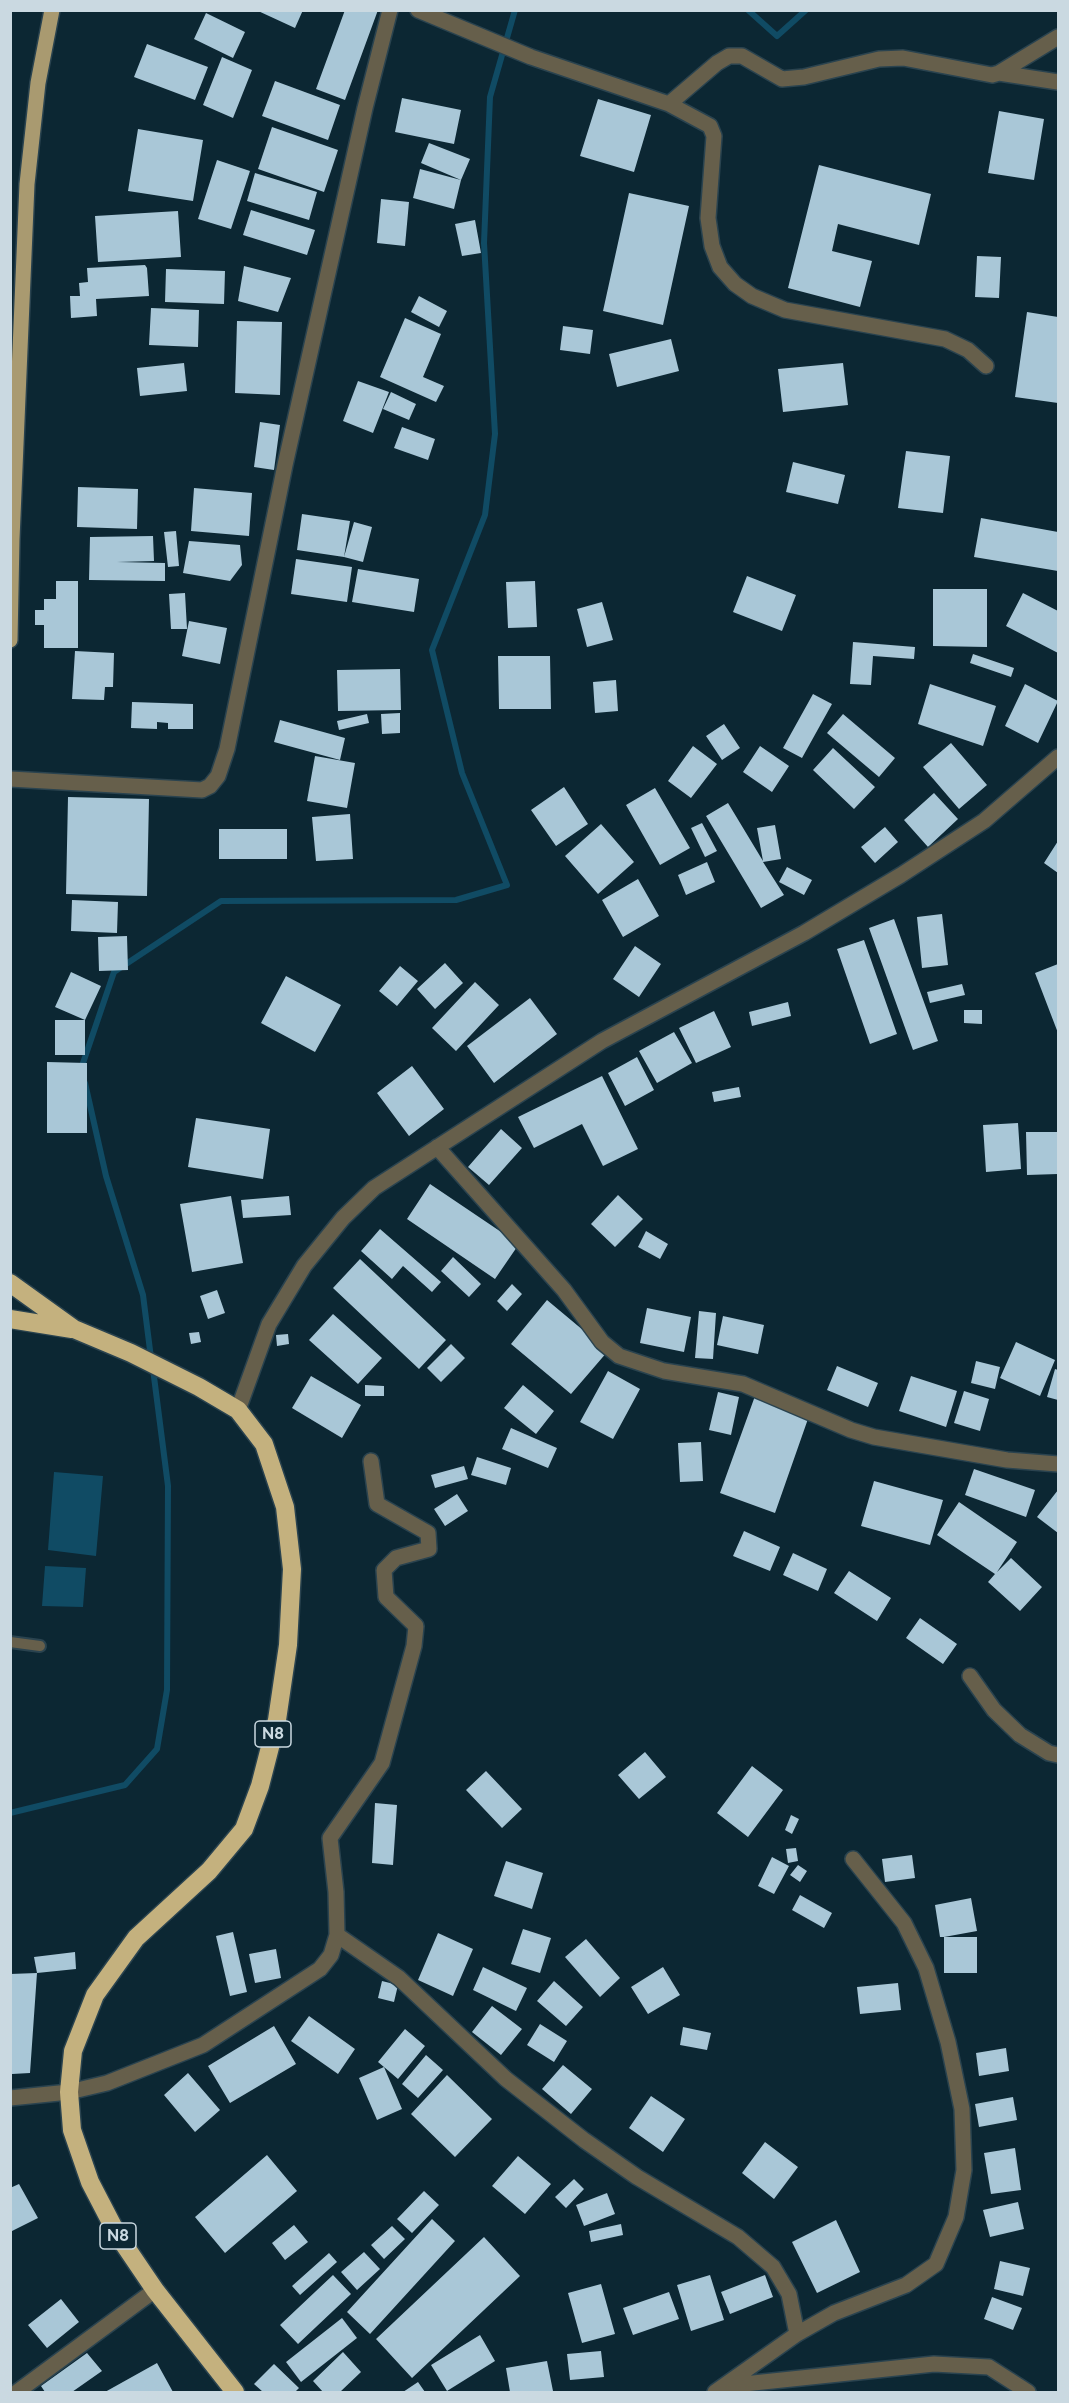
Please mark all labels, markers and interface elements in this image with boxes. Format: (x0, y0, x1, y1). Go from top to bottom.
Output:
road number: N8 (255, 1721, 291, 1747)
road number: N8 (100, 2223, 136, 2249)

